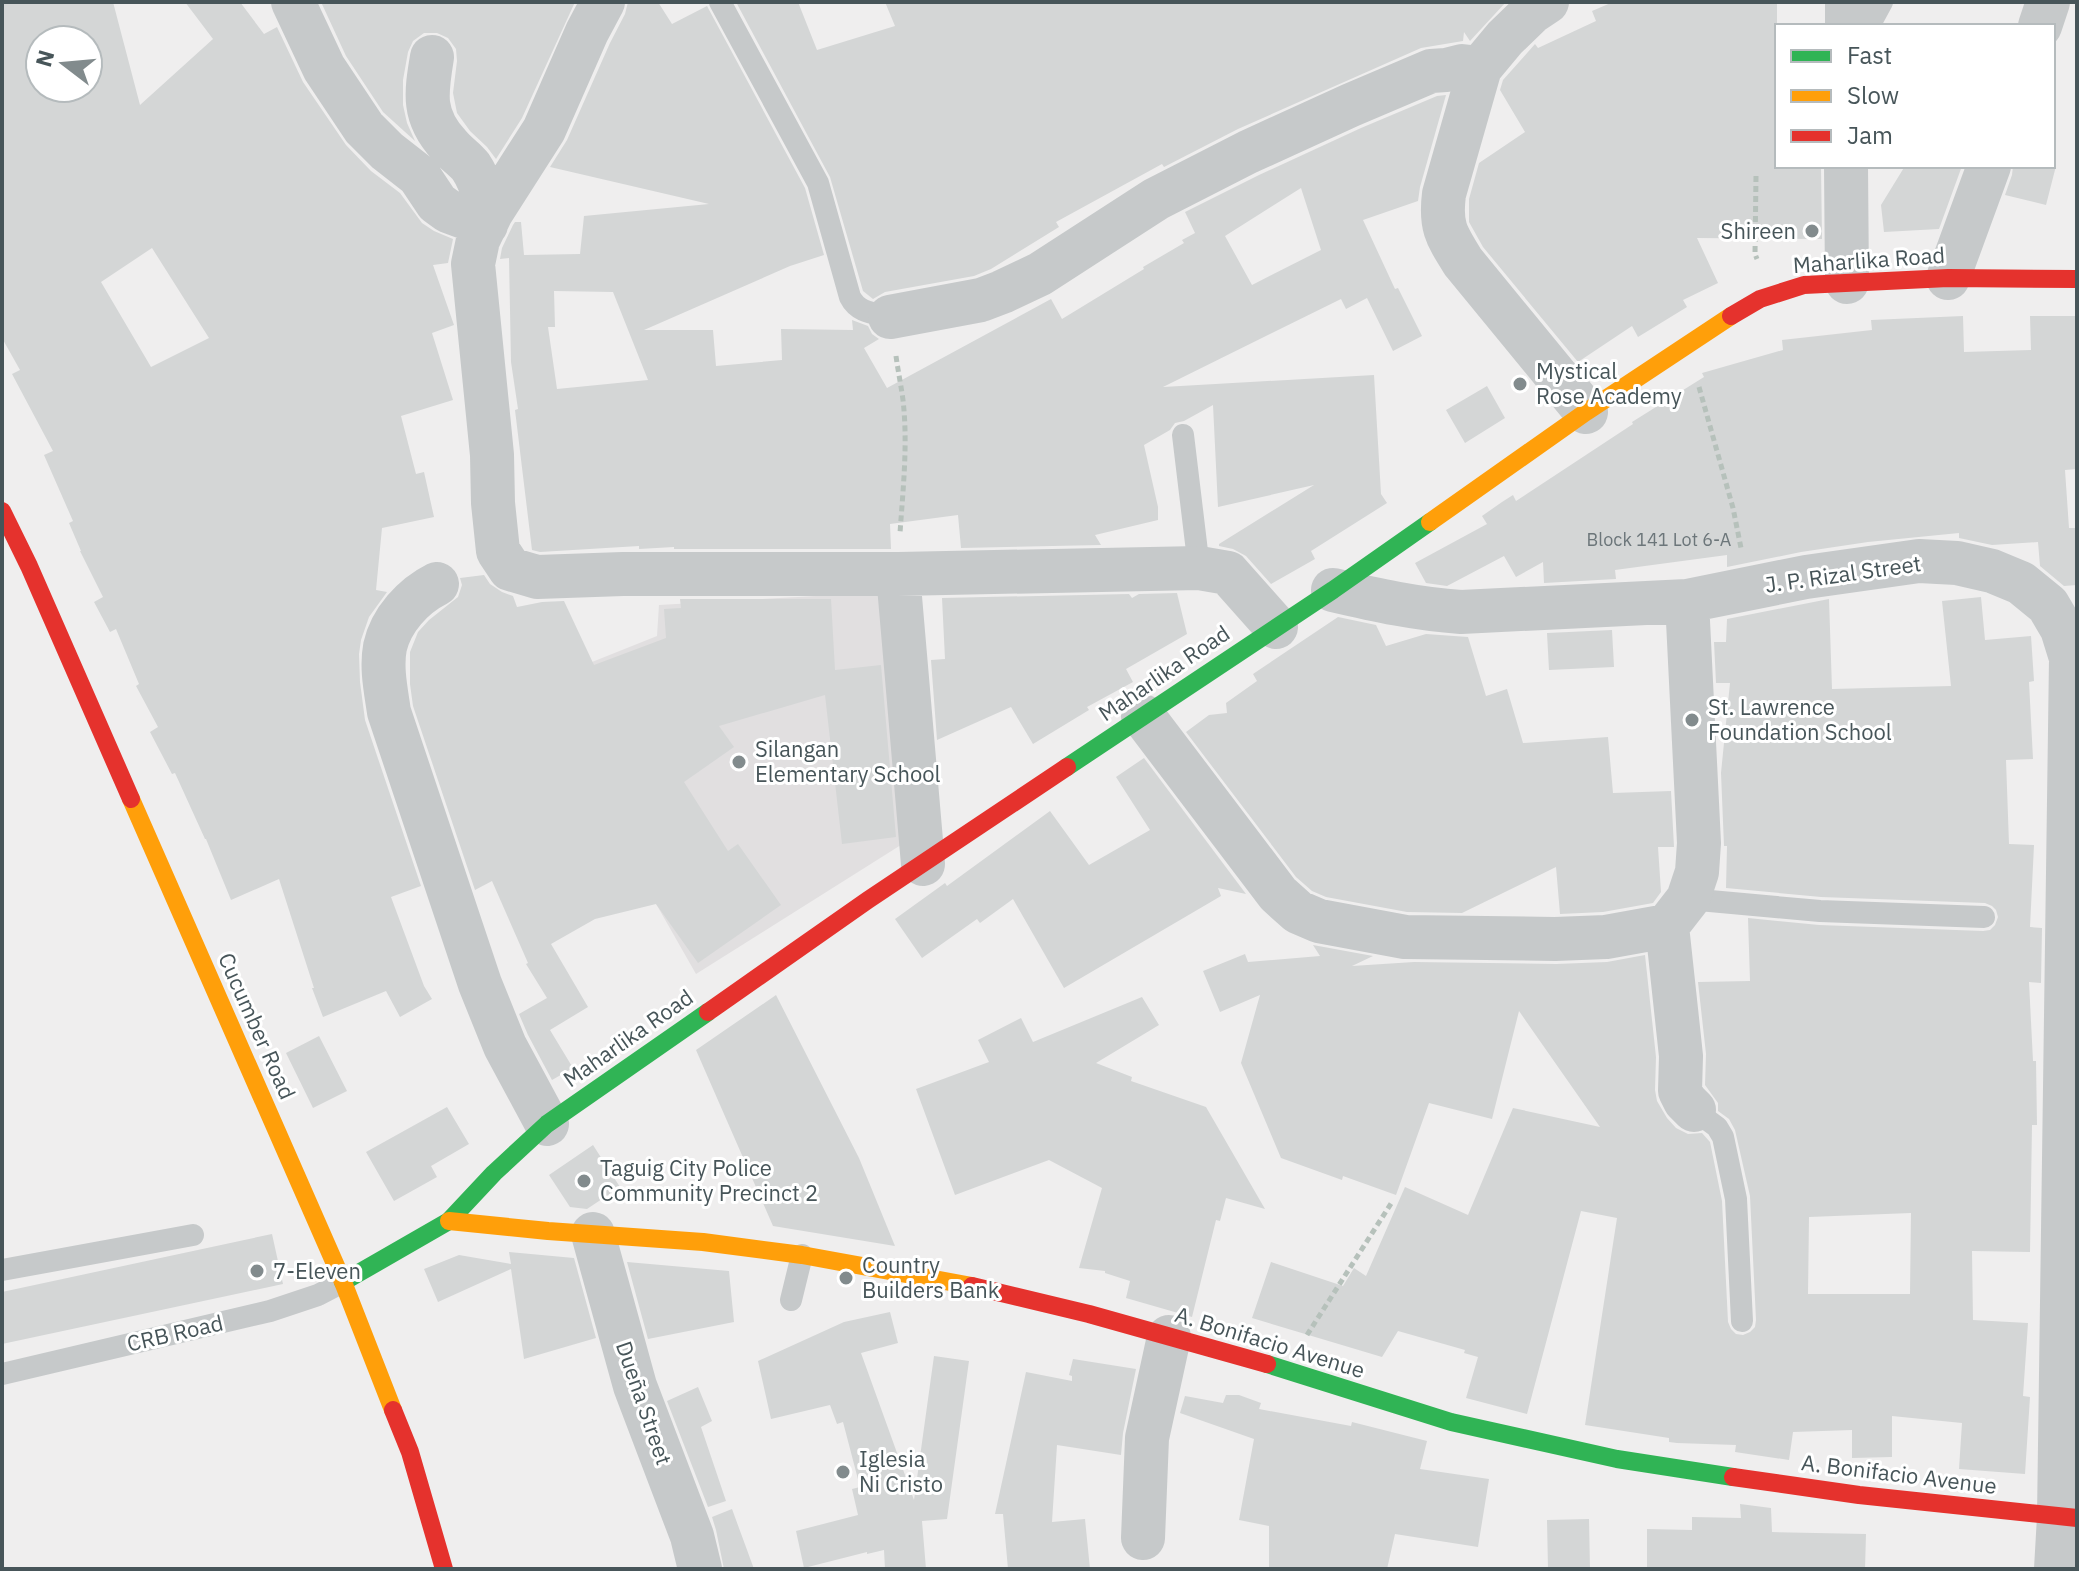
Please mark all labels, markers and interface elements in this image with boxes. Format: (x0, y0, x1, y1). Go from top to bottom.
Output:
north arrow (24, 24, 104, 104)
legend (1775, 24, 2055, 168)
text: Fast (1847, 39, 1892, 71)
text: N (28, 47, 60, 70)
text: Slow (1847, 79, 1899, 111)
text: Jam (1847, 119, 1893, 151)
place label: Shireen (1721, 216, 1796, 245)
marker: Shireen (1803, 222, 1821, 240)
street label: Maharlika Road (1792, 240, 1946, 279)
place label: Mystical Rose Academy (1536, 356, 1682, 410)
marker: Mystical Rose Academy (1511, 375, 1529, 393)
house number: Block 141 Lot 6-A (1587, 528, 1732, 551)
street label: J. P. Rizal Street (1763, 548, 1923, 599)
street label: Maharlika Road (1092, 618, 1235, 727)
place label: St. Lawrence Foundation School (1708, 692, 1892, 746)
marker: St. Lawrence Foundation School (1683, 711, 1701, 729)
place label: Silangan Elementary School (755, 734, 941, 788)
marker: Silangan Elementary School (730, 753, 748, 771)
street label: Cucumber Road (212, 948, 303, 1104)
street label: Maharlika Road (557, 982, 698, 1093)
place label: Taguig City Police Community Precinct 2 (600, 1153, 818, 1207)
marker: Taguig City Police Community Precinct 2 (575, 1172, 593, 1190)
place label: Country Builders Bank (862, 1250, 1000, 1304)
place label: 7-Eleven (273, 1256, 361, 1285)
marker: 7-Eleven (248, 1262, 266, 1280)
marker: Country Builders Bank (837, 1269, 855, 1287)
street label: A. Bonifacio Avenue (1172, 1299, 1368, 1384)
street label: CRB Road (124, 1307, 226, 1358)
street label: Dueña Street (610, 1337, 679, 1469)
place label: Iglesia Ni Cristo (859, 1444, 943, 1498)
street label: A. Bonifacio Avenue (1800, 1447, 1998, 1500)
marker: Iglesia Ni Cristo (834, 1463, 852, 1481)

